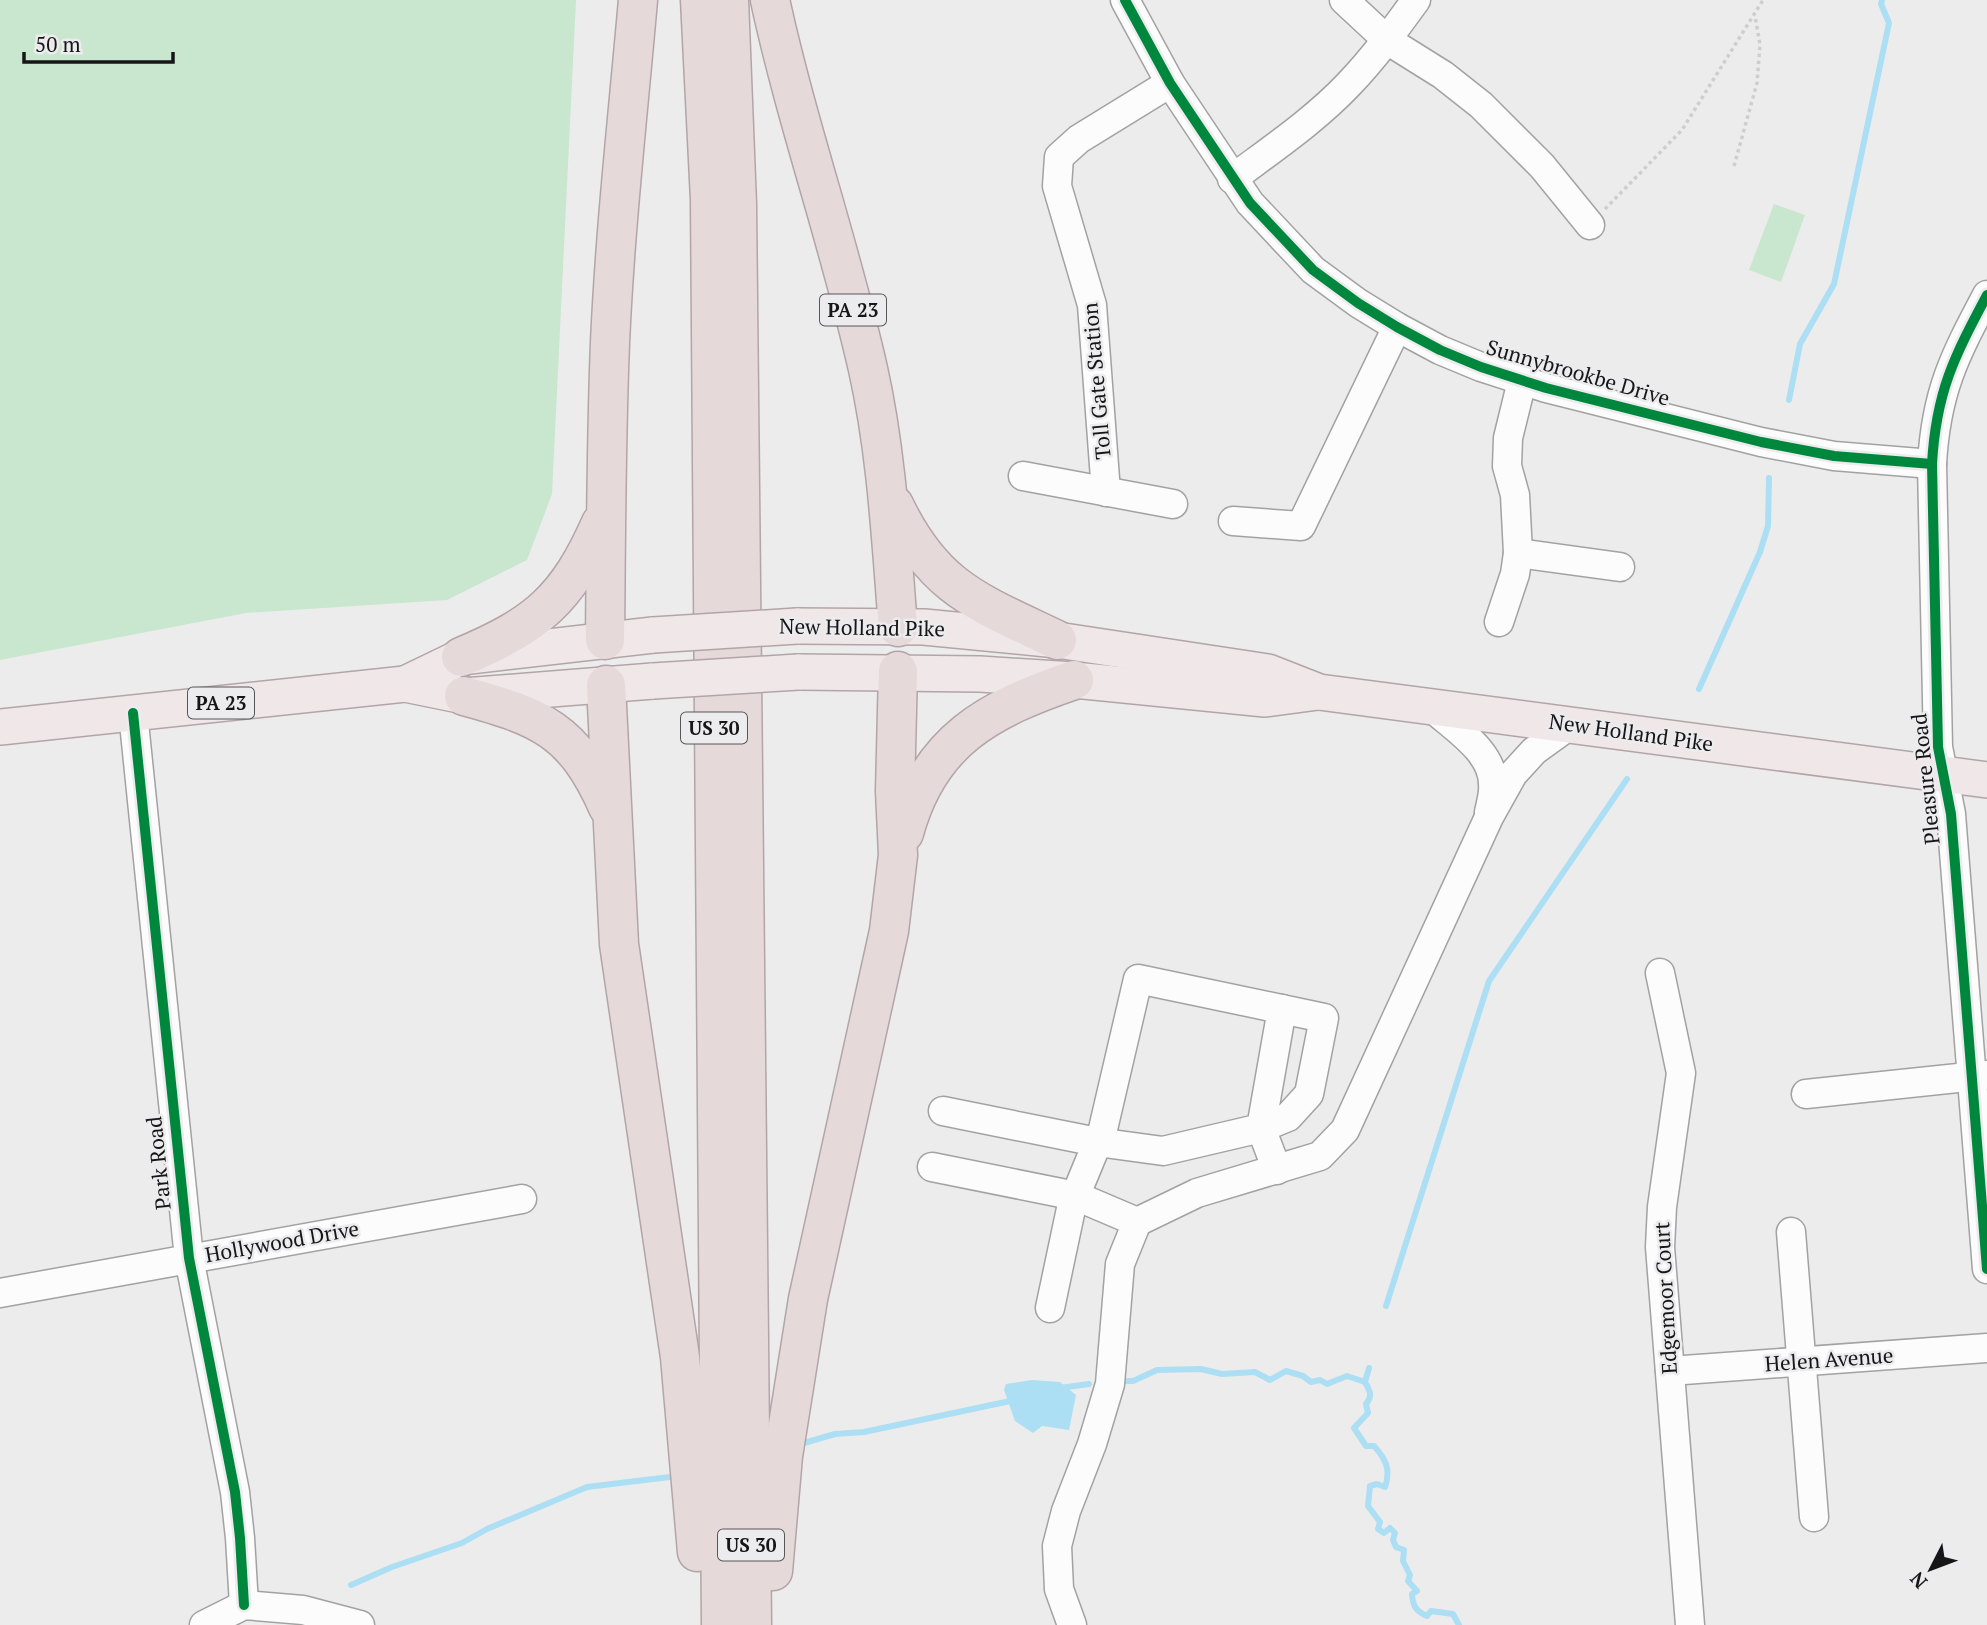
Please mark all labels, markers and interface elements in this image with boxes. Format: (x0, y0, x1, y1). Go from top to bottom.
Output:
scale bar (24, 21, 173, 65)
text: 50 m (35, 30, 81, 58)
road number: PA 23 (820, 294, 886, 326)
street label: Toll Gate Station (1075, 301, 1117, 461)
street label: Sunnybrookbe Drive (1483, 332, 1673, 412)
street label: New Holland Pike (779, 612, 945, 642)
road number: PA 23 (188, 688, 254, 718)
street label: New Holland Pike (1547, 707, 1715, 757)
road number: US 30 (681, 712, 747, 744)
street label: Pleasure Road (1904, 712, 1946, 846)
street label: Park Road (139, 1115, 177, 1211)
street label: Hollywood Drive (203, 1214, 361, 1268)
street label: Edgemoor Court (1647, 1221, 1683, 1375)
street label: Helen Avenue (1764, 1341, 1894, 1377)
road number: US 30 (718, 1530, 784, 1560)
north arrow (1896, 1534, 1966, 1604)
text: N (1903, 1567, 1932, 1594)

